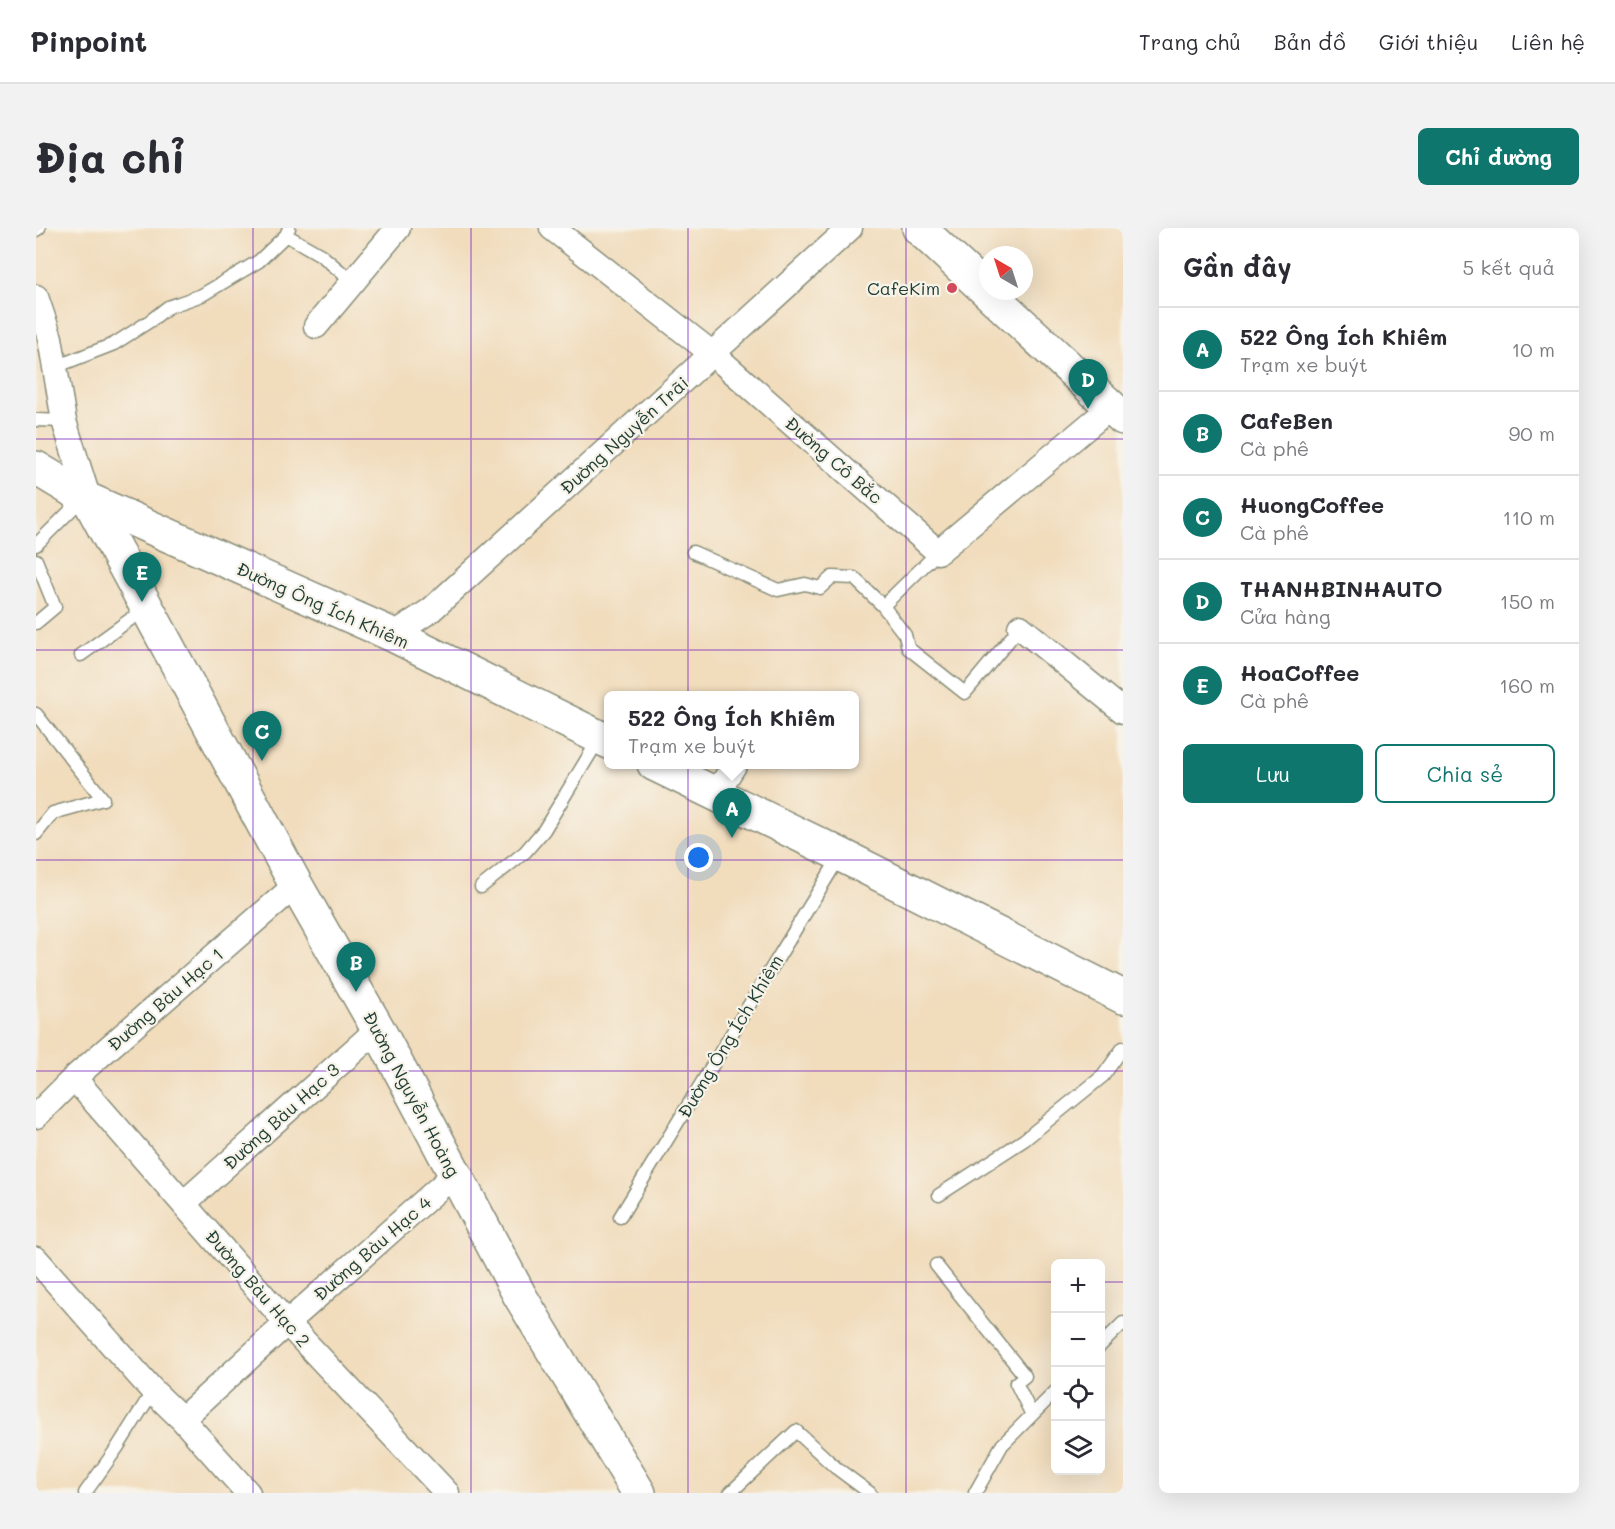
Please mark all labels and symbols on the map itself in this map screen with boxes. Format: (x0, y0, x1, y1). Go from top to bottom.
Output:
north arrow (979, 246, 1033, 300)
place label: CafeKim (867, 276, 940, 300)
marker: CafeKim (945, 281, 959, 295)
pin: D (1068, 360, 1108, 409)
street label: Đường Nguyễn Trãi (555, 371, 693, 499)
street label: Đường Cô Bắc (780, 411, 888, 509)
pin: E (122, 552, 162, 602)
street label: Đường Ông Ích Khiêm (233, 556, 413, 654)
pin: C (242, 712, 282, 761)
pin: A (712, 788, 752, 838)
your location (684, 843, 713, 872)
street label: Đường Bàu Hạc 1 (102, 942, 228, 1056)
pin: B (336, 942, 376, 992)
street label: Đường Ông Ích Khiêm (672, 950, 788, 1122)
street label: Đường Nguyễn Hoàng (358, 1007, 466, 1181)
street label: Đường Bàu Hạc 3 (218, 1057, 344, 1175)
street label: Đường Bàu Hạc 4 (308, 1190, 436, 1306)
street label: Đường Bàu Hạc 2 (200, 1224, 316, 1352)

